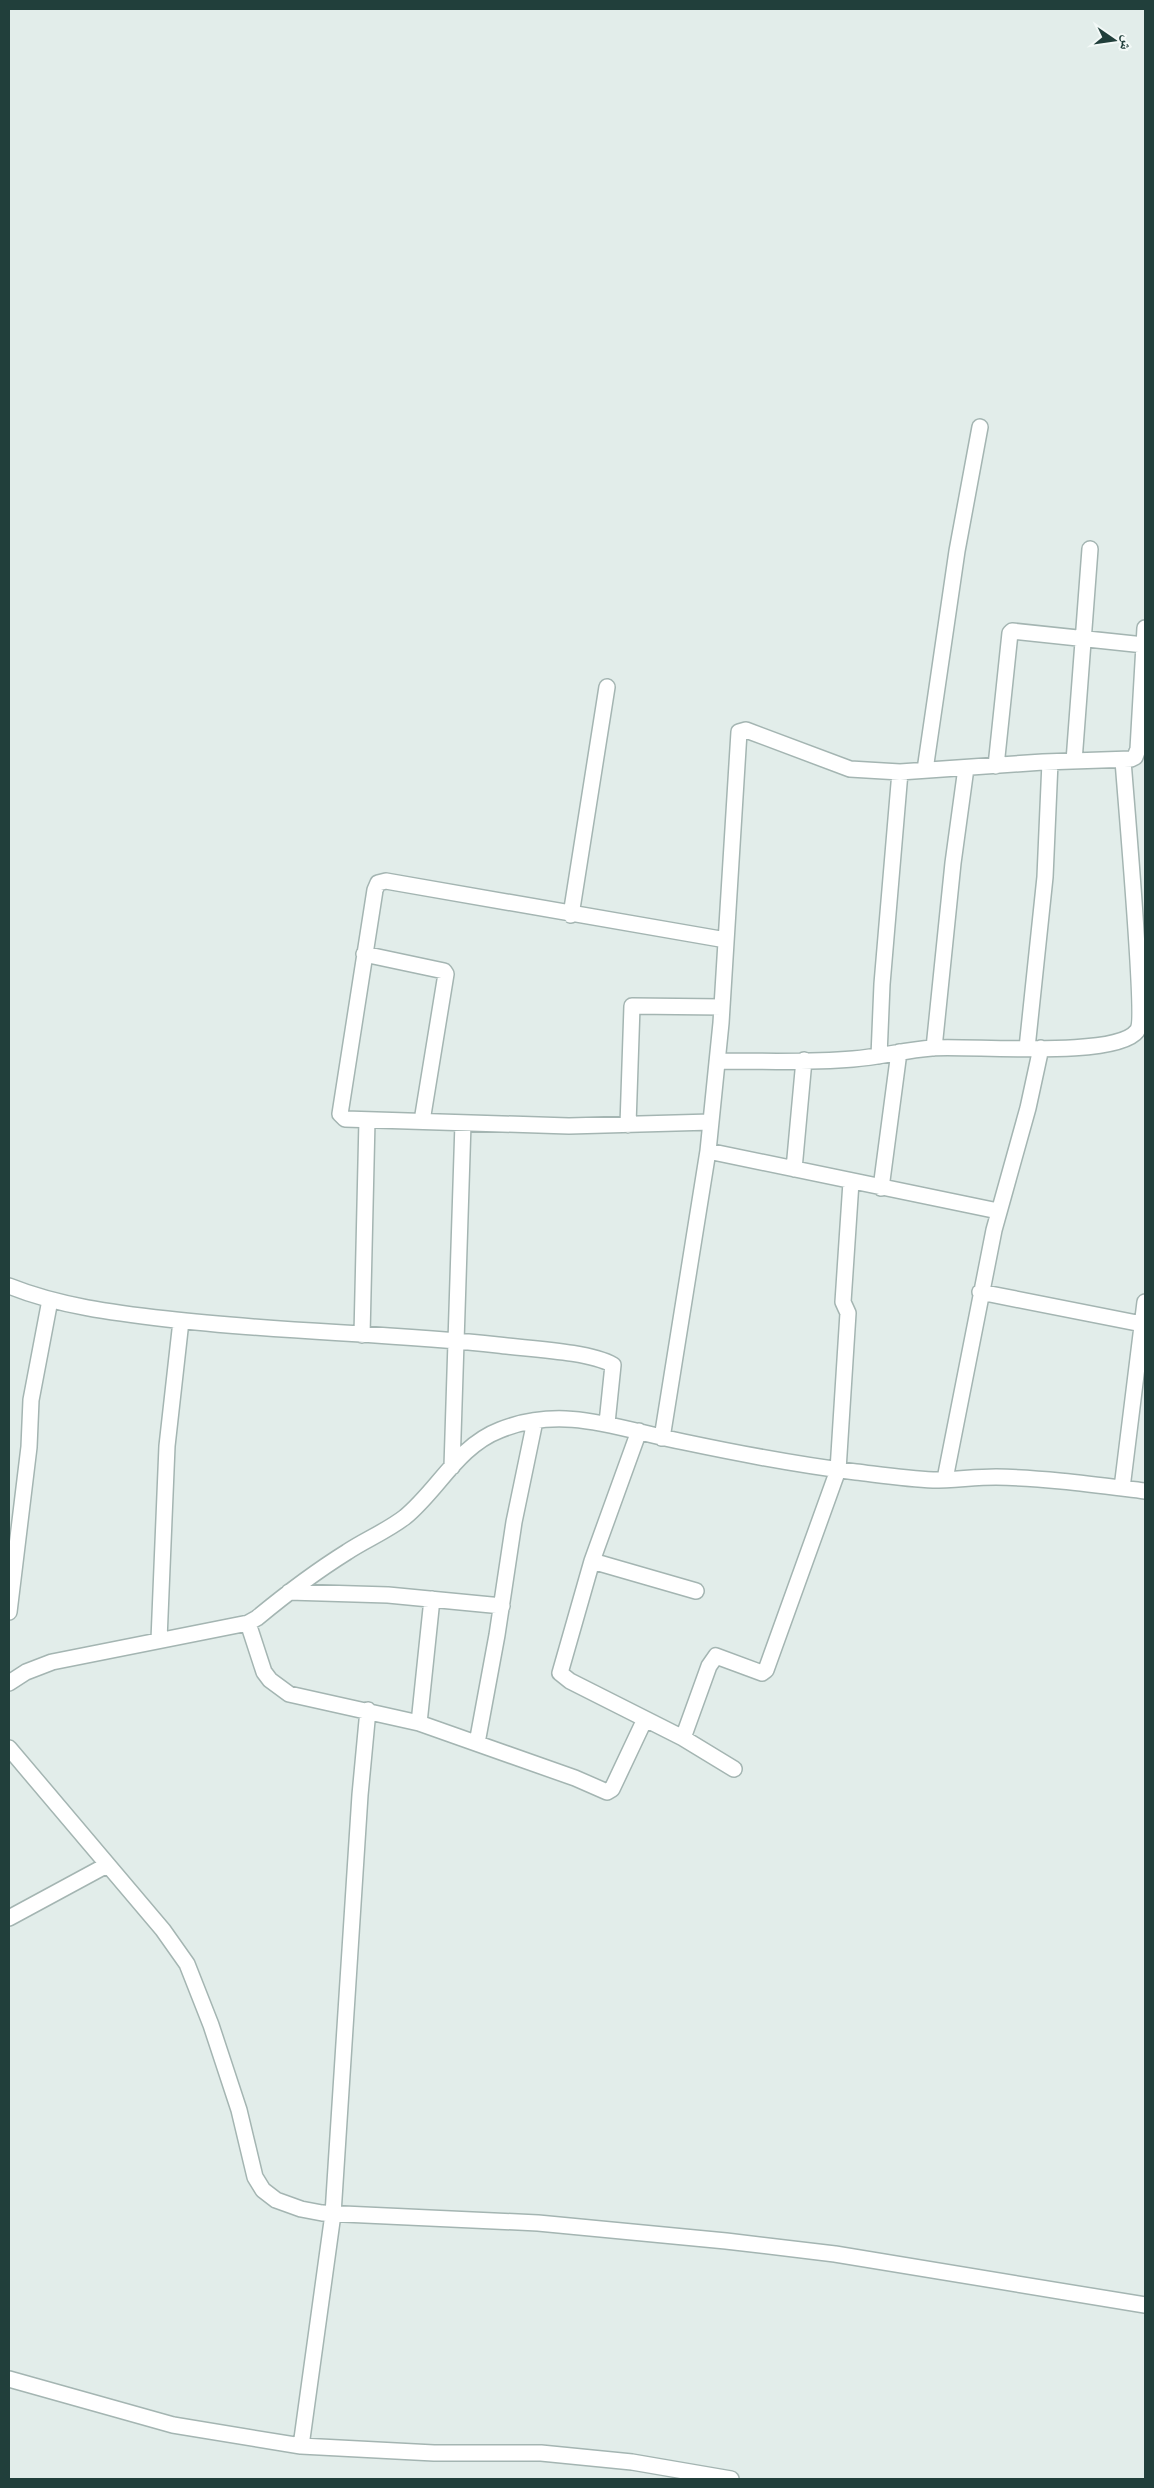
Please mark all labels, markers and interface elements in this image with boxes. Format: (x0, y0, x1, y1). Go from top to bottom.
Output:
north arrow (1089, 15, 1139, 65)
text: ش (1116, 34, 1136, 52)

